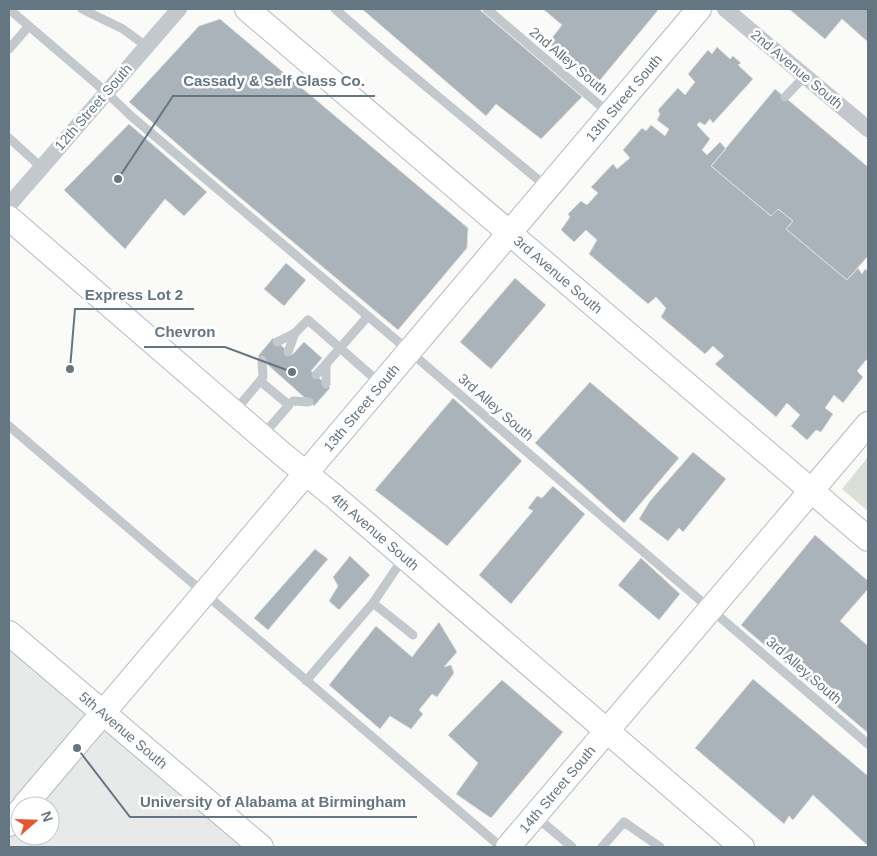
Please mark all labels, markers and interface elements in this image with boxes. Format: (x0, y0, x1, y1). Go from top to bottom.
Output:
street label: 2nd Alley South (527, 24, 611, 98)
street label: 2nd Avenue South (748, 26, 846, 112)
street label: 13th Street South (582, 51, 665, 145)
street label: 12th Street South (51, 61, 135, 153)
callout: Cassady & Self Glass Co. (173, 66, 375, 96)
text: Cassady & Self Glass Co. (183, 72, 365, 89)
street label: 3rd Avenue South (511, 232, 606, 317)
callout: Express Lot 2 (75, 279, 194, 309)
text: Express Lot 2 (85, 286, 183, 303)
callout: Chevron (144, 317, 225, 347)
text: Chevron (155, 323, 215, 340)
street label: 13th Street South (320, 361, 403, 454)
street label: 3rd Alley South (455, 370, 537, 444)
street label: 4th Avenue South (328, 489, 422, 574)
street label: 3rd Alley South (763, 633, 845, 707)
street label: 5th Avenue South (76, 688, 171, 772)
street label: 14th Street South (516, 742, 599, 836)
callout: University of Alabama at Birmingham (130, 787, 417, 817)
text: University of Alabama at Birmingham (140, 793, 406, 810)
north arrow (10, 796, 60, 846)
text: N (38, 809, 56, 824)

